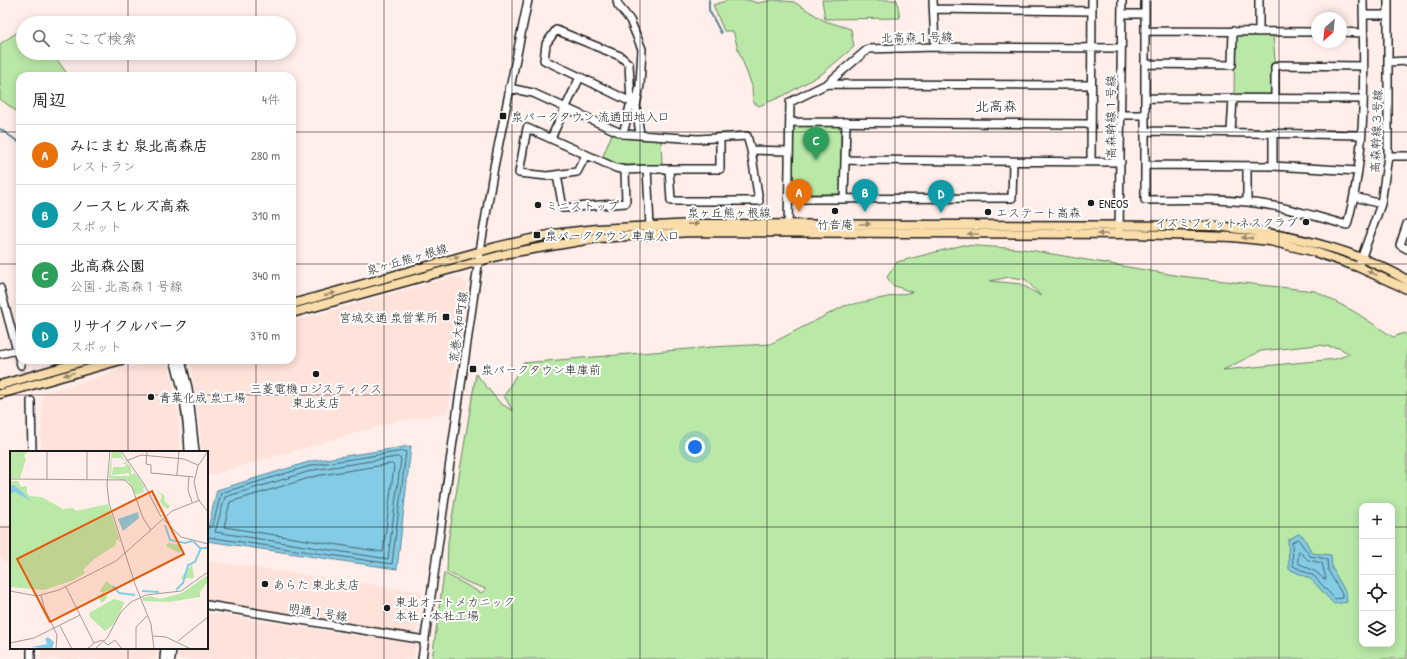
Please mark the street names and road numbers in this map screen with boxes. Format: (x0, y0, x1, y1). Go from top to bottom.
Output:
street label: 北高森１号線 (881, 28, 953, 46)
street label: 高森幹線１号線 (1102, 75, 1119, 159)
street label: 高森幹線３号線 (1366, 89, 1386, 173)
street label: 泉ヶ丘熊ヶ根線 (687, 204, 771, 221)
street label: 泉ヶ丘熊ヶ根線 (364, 239, 450, 279)
street label: 荒巻大和町線 (445, 290, 471, 364)
street label: 明通１号線 (287, 599, 349, 625)

